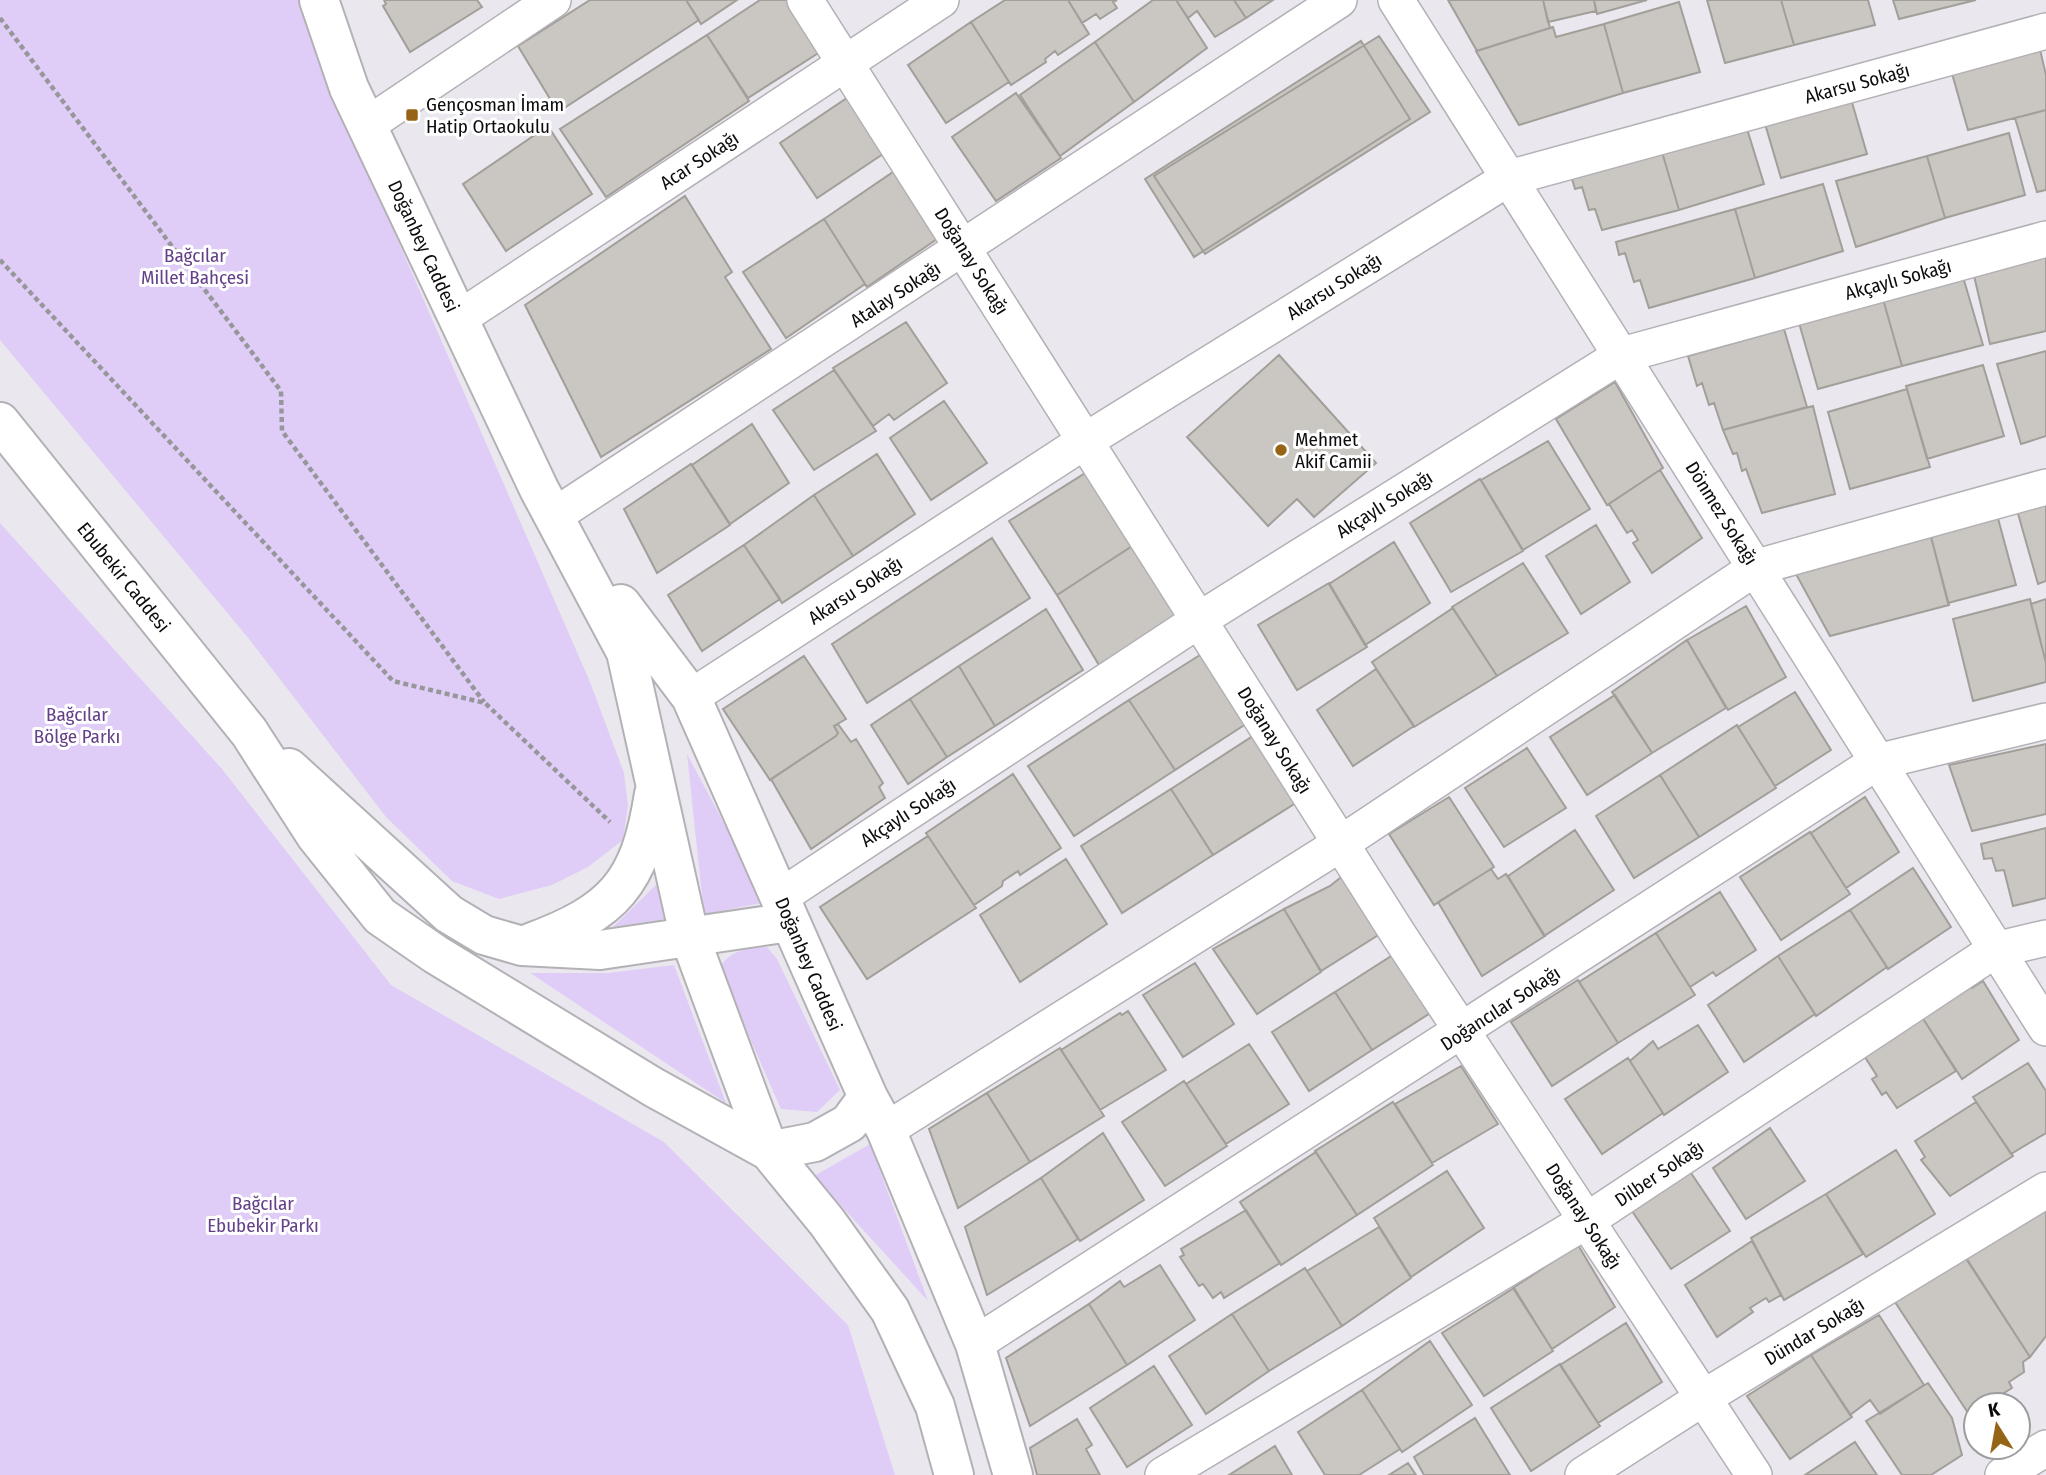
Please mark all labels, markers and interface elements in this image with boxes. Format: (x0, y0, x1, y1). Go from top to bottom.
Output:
street label: Akarsu Sokağı (1802, 58, 1912, 109)
place label: Gençosman İmam Hatip Ortaokulu (426, 93, 564, 138)
marker: Gençosman İmam Hatip Ortaokulu (404, 107, 420, 123)
street label: Acar Sokağı (656, 126, 743, 194)
street label: Doğanbey Caddesi (383, 177, 464, 316)
street label: Doğanay Sokağı (930, 204, 1014, 319)
park label: Bağcılar Millet Bahçesi (141, 244, 249, 289)
street label: Akarsu Sokağı (1283, 248, 1386, 325)
street label: Akçaylı Sokağı (1842, 254, 1954, 305)
street label: Atalay Sokağı (846, 257, 945, 332)
place label: Mehmet Akif Camii (1295, 428, 1372, 473)
marker: Mehmet Akif Camii (1273, 442, 1289, 458)
street label: Dönmez Sokağı (1681, 457, 1763, 569)
street label: Akçaylı Sokağı (1332, 466, 1437, 543)
street label: Ebubekir Caddesi (72, 518, 175, 637)
street label: Akarsu Sokağı (804, 551, 907, 629)
street label: Doğanay Sokağı (1233, 683, 1317, 798)
park label: Bağcılar Bölge Parkı (34, 703, 120, 748)
street label: Akçaylı Sokağı (856, 773, 960, 852)
street label: Doğanbey Caddesi (770, 894, 847, 1034)
street label: Doğancılar Sokağı (1436, 961, 1564, 1056)
street label: Dilber Sokağı (1610, 1135, 1708, 1212)
street label: Doğanay Sokağı (1541, 1159, 1626, 1274)
park label: Bağcılar Ebubekir Parkı (207, 1192, 319, 1237)
street label: Dündar Sokağı (1760, 1293, 1868, 1370)
north arrow (1962, 1391, 2032, 1461)
text: K (1986, 1397, 2002, 1422)

